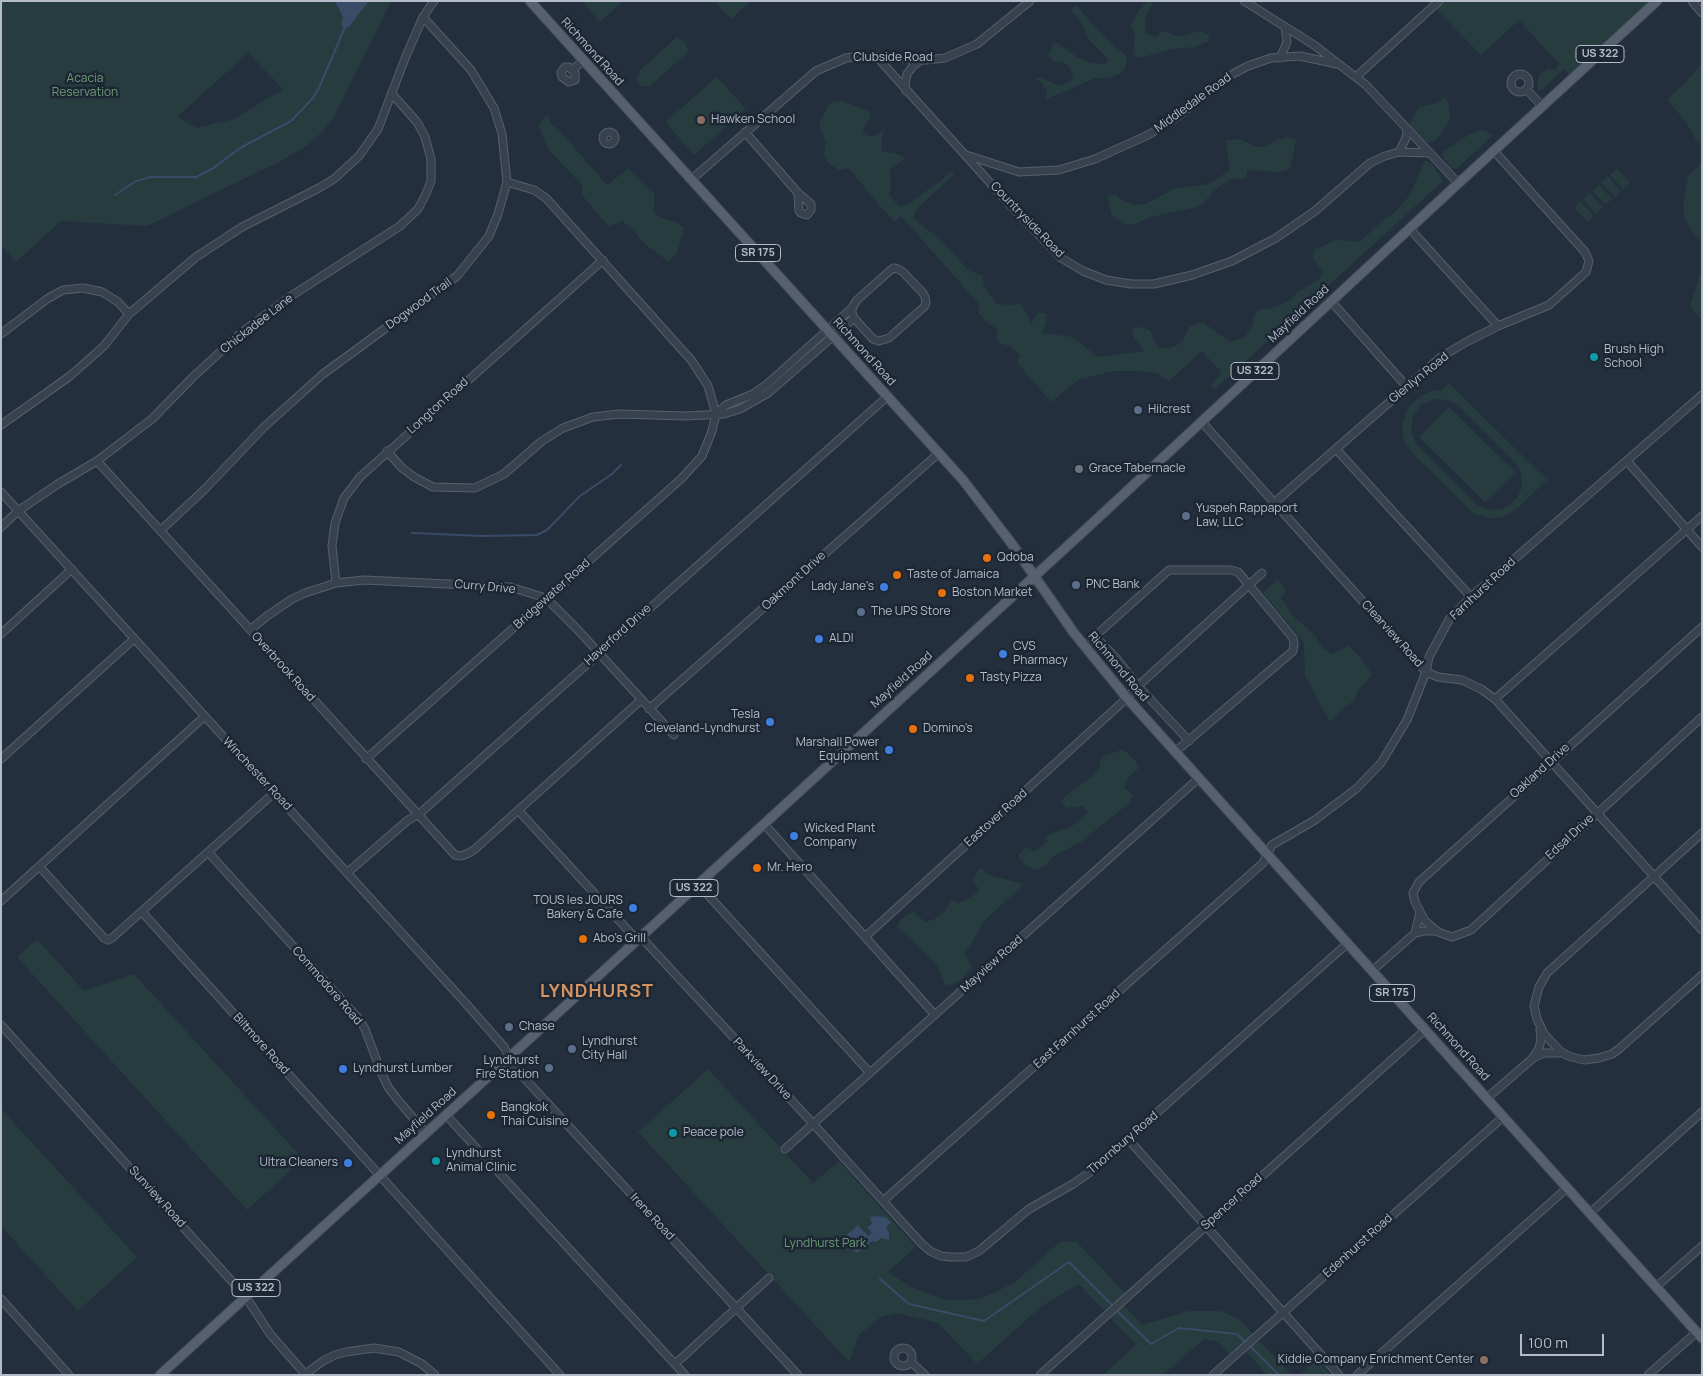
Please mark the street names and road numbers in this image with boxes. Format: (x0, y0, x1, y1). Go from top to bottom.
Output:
street label: Richmond Road (558, 15, 626, 89)
road number: US 322 (1576, 46, 1624, 62)
street label: Clubside Road (853, 51, 933, 65)
street label: Middledale Road (1152, 70, 1234, 136)
street label: Countryside Road (987, 179, 1067, 261)
road number: SR 175 (736, 244, 780, 262)
street label: Dogwood Trail (383, 275, 455, 333)
street label: Mayfield Road (1266, 282, 1332, 346)
street label: Chickadee Lane (218, 291, 296, 357)
street label: Richmond Road (830, 315, 898, 389)
street label: Glenlyn Road (1386, 350, 1452, 406)
road number: US 322 (1231, 362, 1279, 380)
street label: Longton Road (405, 375, 471, 437)
street label: Oakmont Drive (759, 549, 829, 613)
street label: Farnhurst Road (1447, 555, 1519, 623)
street label: Bridgewater Road (511, 556, 593, 632)
street label: Curry Drive (454, 577, 516, 597)
street label: Clearview Road (1358, 598, 1426, 670)
street label: Haverford Drive (582, 601, 654, 669)
street label: Overbrook Road (248, 629, 318, 705)
street label: Richmond Road (1085, 629, 1151, 705)
street label: Mayfield Road (868, 649, 936, 711)
street label: Winchester Road (219, 734, 295, 814)
street label: Oakland Drive (1507, 740, 1573, 802)
street label: Eastover Road (962, 786, 1030, 850)
street label: Edsal Drive (1543, 811, 1597, 863)
road number: US 322 (670, 880, 718, 896)
street label: Mayview Road (958, 932, 1026, 996)
street label: Commodore Road (289, 944, 365, 1028)
road number: SR 175 (1370, 984, 1414, 1001)
street label: East Farnhurst Road (1031, 986, 1123, 1072)
street label: Richmond Road (1424, 1010, 1492, 1084)
street label: Biltmore Road (230, 1011, 292, 1077)
street label: Parkview Drive (730, 1035, 794, 1103)
street label: Mayfield Road (392, 1085, 460, 1147)
street label: Thornbury Road (1085, 1109, 1161, 1177)
street label: Sunview Road (126, 1163, 188, 1231)
street label: Spencer Road (1199, 1171, 1265, 1233)
street label: Irene Road (627, 1191, 677, 1243)
street label: Edenhurst Road (1320, 1211, 1396, 1281)
road number: US 322 (232, 1280, 280, 1296)

